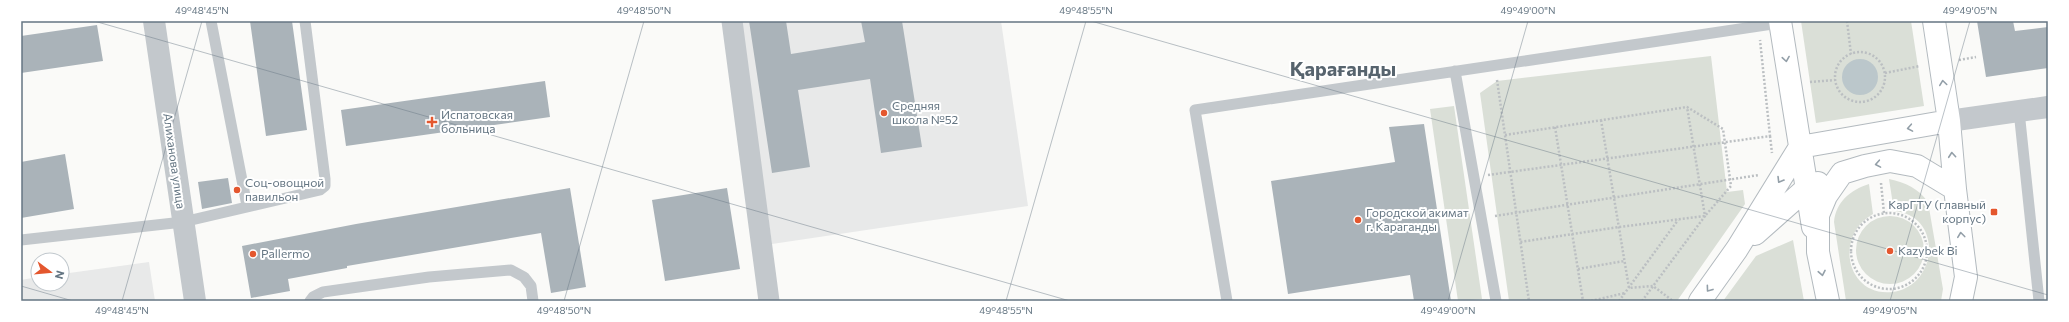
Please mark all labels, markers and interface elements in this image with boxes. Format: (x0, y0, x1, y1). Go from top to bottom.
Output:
text: 49°48'45"N (175, 4, 229, 16)
text: 49°48'50"N (617, 4, 671, 16)
text: 49°48'55"N (1059, 4, 1113, 16)
text: 49°49'00"N (1500, 4, 1556, 16)
text: 49°49'05"N (1943, 4, 1997, 16)
district label: Қарағанды (1290, 56, 1396, 80)
one-way arrow (1781, 56, 1790, 63)
one-way arrow (1939, 80, 1948, 86)
place label: Средняя школа №52 (892, 98, 959, 126)
place label: Испатовская больница (441, 107, 513, 135)
marker: Средняя школа №52 (879, 108, 889, 118)
street label: Алиханова улица (161, 112, 189, 210)
marker: Испатовская больница (426, 116, 438, 128)
one-way arrow (1907, 123, 1913, 132)
one-way arrow (1948, 152, 1957, 158)
one-way arrow (1875, 159, 1881, 167)
place label: Соц-овощной павильон (245, 175, 324, 203)
one-way arrow (1777, 176, 1784, 183)
marker: Соц-овощной павильон (232, 185, 242, 195)
place label: КарГТУ (главный корпус) (1888, 197, 1986, 225)
place label: Городской акимат г. Караганды (1366, 205, 1469, 233)
marker: КарГТУ (главный корпус) (1989, 207, 1999, 217)
marker: Городской акимат г. Караганды (1353, 215, 1363, 225)
one-way arrow (1957, 232, 1966, 238)
place label: Kazybek Bi (1898, 243, 1958, 257)
place label: Pallermo (261, 246, 310, 260)
marker: Kazybek Bi (1885, 246, 1895, 256)
marker: Pallermo (248, 249, 258, 259)
north arrow (30, 252, 70, 292)
text: N (53, 269, 67, 281)
one-way arrow (1817, 269, 1825, 276)
one-way arrow (1706, 285, 1714, 292)
text: 49°48'45"N (95, 304, 149, 316)
text: 49°48'50"N (537, 304, 591, 316)
text: 49°48'55"N (979, 304, 1033, 316)
text: 49°49'00"N (1420, 304, 1476, 316)
text: 49°49'05"N (1863, 304, 1917, 316)

